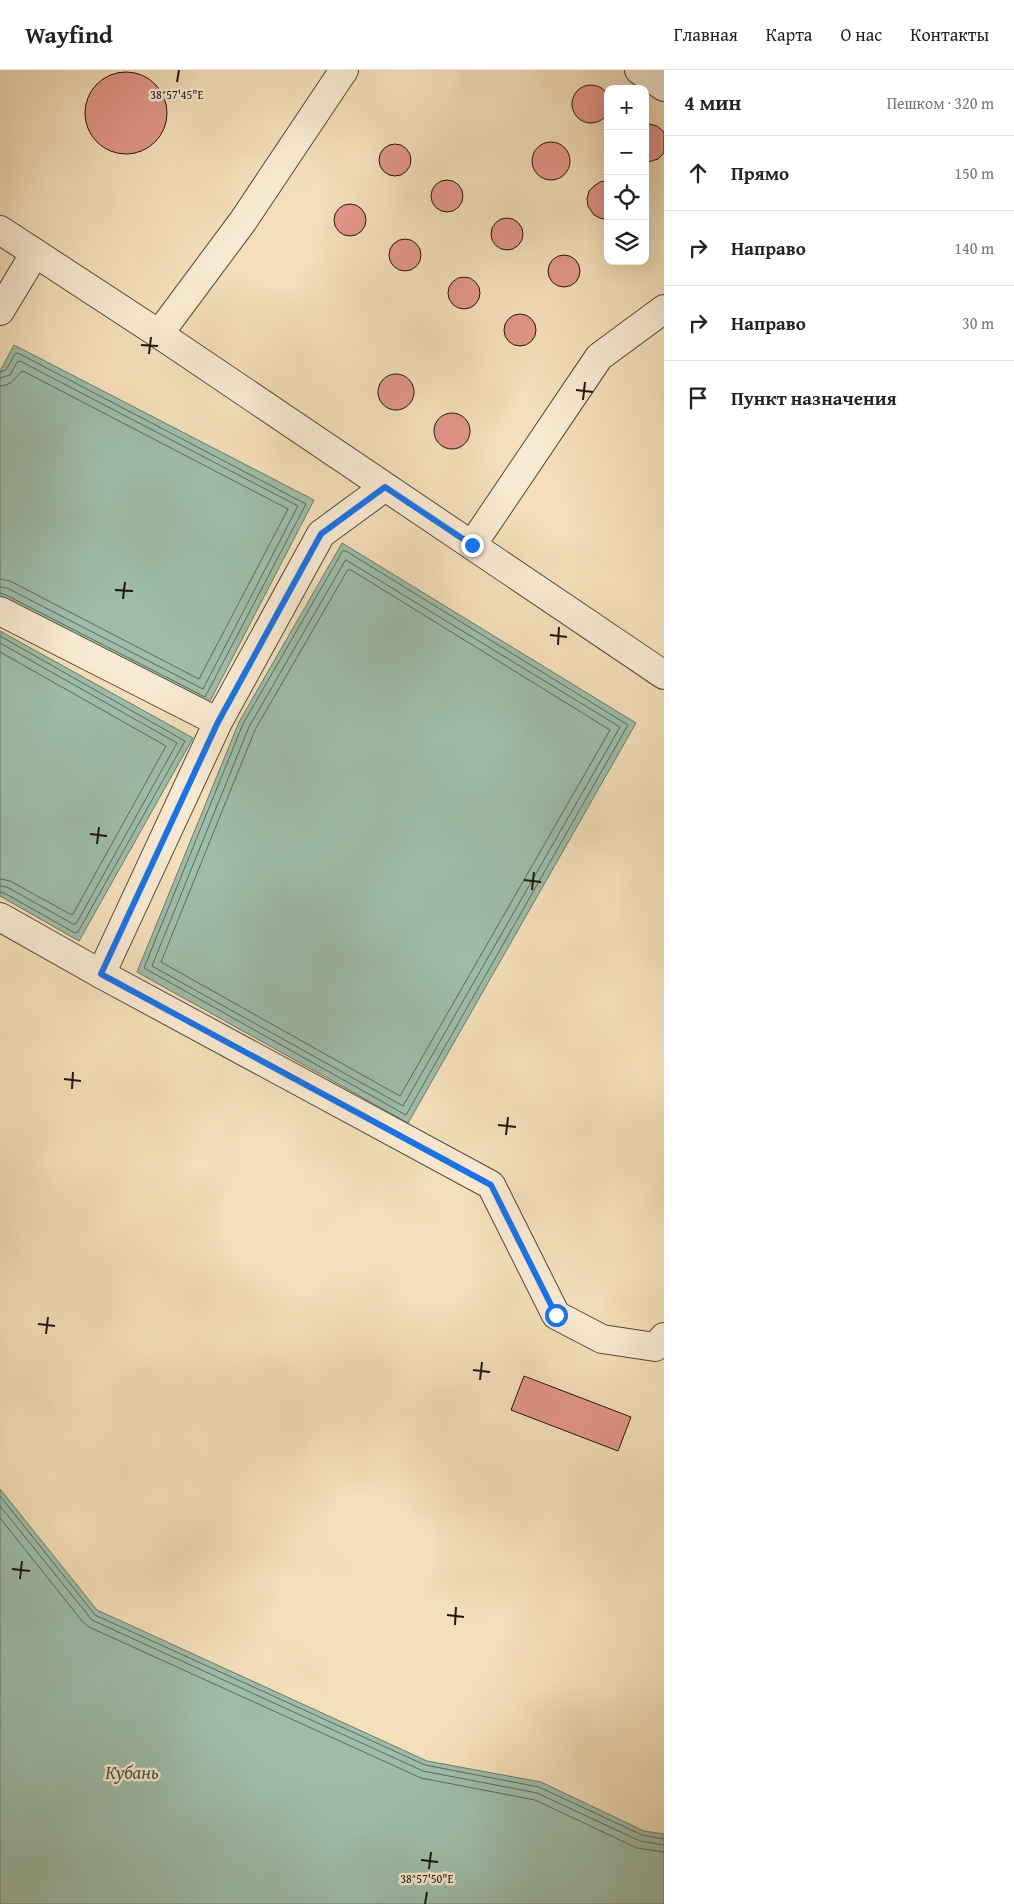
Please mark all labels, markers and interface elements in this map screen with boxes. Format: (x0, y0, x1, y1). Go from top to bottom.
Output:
text: Wayfind (25, 17, 113, 52)
text: Главная (674, 21, 738, 48)
text: Карта (766, 21, 812, 48)
text: О нас (840, 21, 882, 48)
text: Контакты (910, 21, 989, 48)
map controls (604, 85, 649, 265)
button: + (604, 85, 649, 130)
text: 38°57'45"E (150, 86, 204, 103)
text: 4 мин (684, 87, 741, 118)
text: Пешком · 320 m (887, 91, 994, 115)
button: − (604, 130, 649, 175)
icon: ahead (684, 159, 712, 187)
text: Прямо (731, 159, 789, 187)
text: 150 m (954, 161, 994, 185)
button: locate (604, 175, 649, 220)
button: layers (604, 220, 649, 265)
icon: right (684, 234, 712, 262)
text: Направо (731, 234, 806, 262)
text: 140 m (954, 236, 994, 260)
icon: right (684, 309, 712, 337)
text: Направо (731, 309, 806, 337)
text: 30 m (962, 311, 994, 335)
icon: arrive (684, 384, 712, 412)
text: Пункт назначения (731, 384, 897, 412)
route end (461, 534, 484, 557)
route start (545, 1304, 568, 1327)
water label: Кубань (105, 1758, 159, 1786)
text: 38°57'50"E (400, 1870, 454, 1887)

